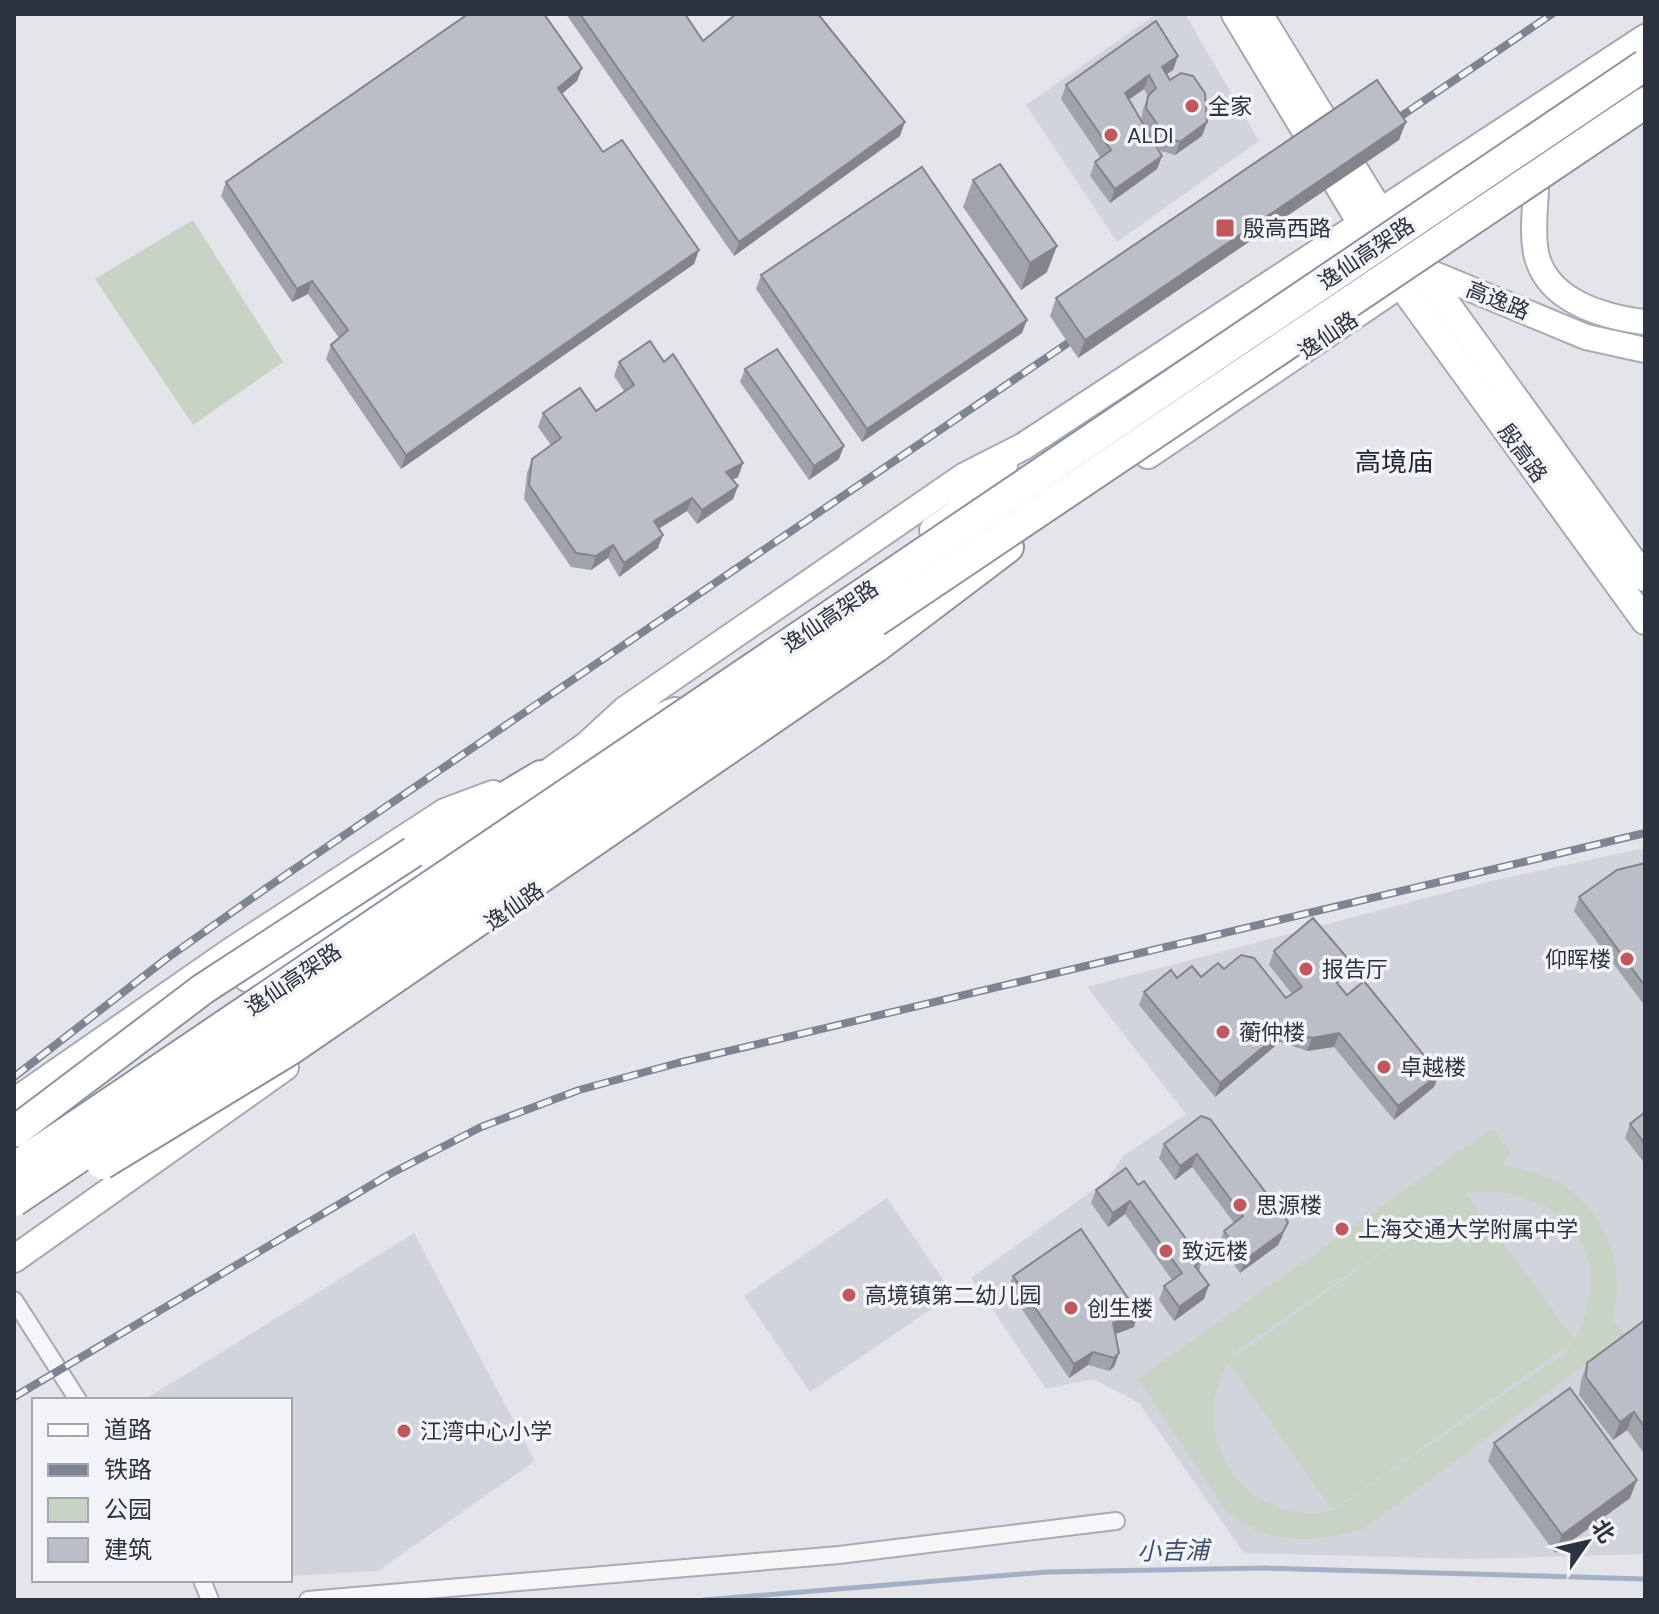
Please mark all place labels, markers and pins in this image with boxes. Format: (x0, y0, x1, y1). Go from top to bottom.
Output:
place label: 全家 (1208, 92, 1252, 121)
marker: 全家 (1183, 97, 1201, 115)
place label: ALDI (1127, 121, 1174, 150)
marker: ALDI (1102, 126, 1120, 144)
place label: 殷高西路 (1243, 214, 1331, 243)
marker: 殷高西路 (1214, 217, 1236, 239)
place label: 仰晖楼 (1545, 945, 1611, 974)
marker: 仰晖楼 (1618, 950, 1636, 968)
place label: 报告厅 (1322, 955, 1388, 984)
marker: 报告厅 (1297, 960, 1315, 978)
place label: 蘅仲楼 (1239, 1018, 1305, 1047)
marker: 蘅仲楼 (1214, 1023, 1232, 1041)
place label: 卓越楼 (1400, 1053, 1466, 1082)
marker: 卓越楼 (1375, 1058, 1393, 1076)
place label: 思源楼 (1256, 1191, 1322, 1220)
marker: 思源楼 (1231, 1196, 1249, 1214)
place label: 上海交通大学附属中学 (1358, 1215, 1578, 1244)
marker: 上海交通大学附属中学 (1333, 1220, 1351, 1238)
place label: 致远楼 (1182, 1237, 1248, 1266)
marker: 致远楼 (1157, 1242, 1175, 1260)
place label: 高境镇第二幼儿园 (865, 1281, 1041, 1310)
marker: 高境镇第二幼儿园 (840, 1286, 858, 1304)
place label: 创生楼 (1087, 1294, 1153, 1323)
marker: 创生楼 (1062, 1299, 1080, 1317)
place label: 江湾中心小学 (420, 1417, 552, 1446)
marker: 江湾中心小学 (395, 1422, 413, 1440)

